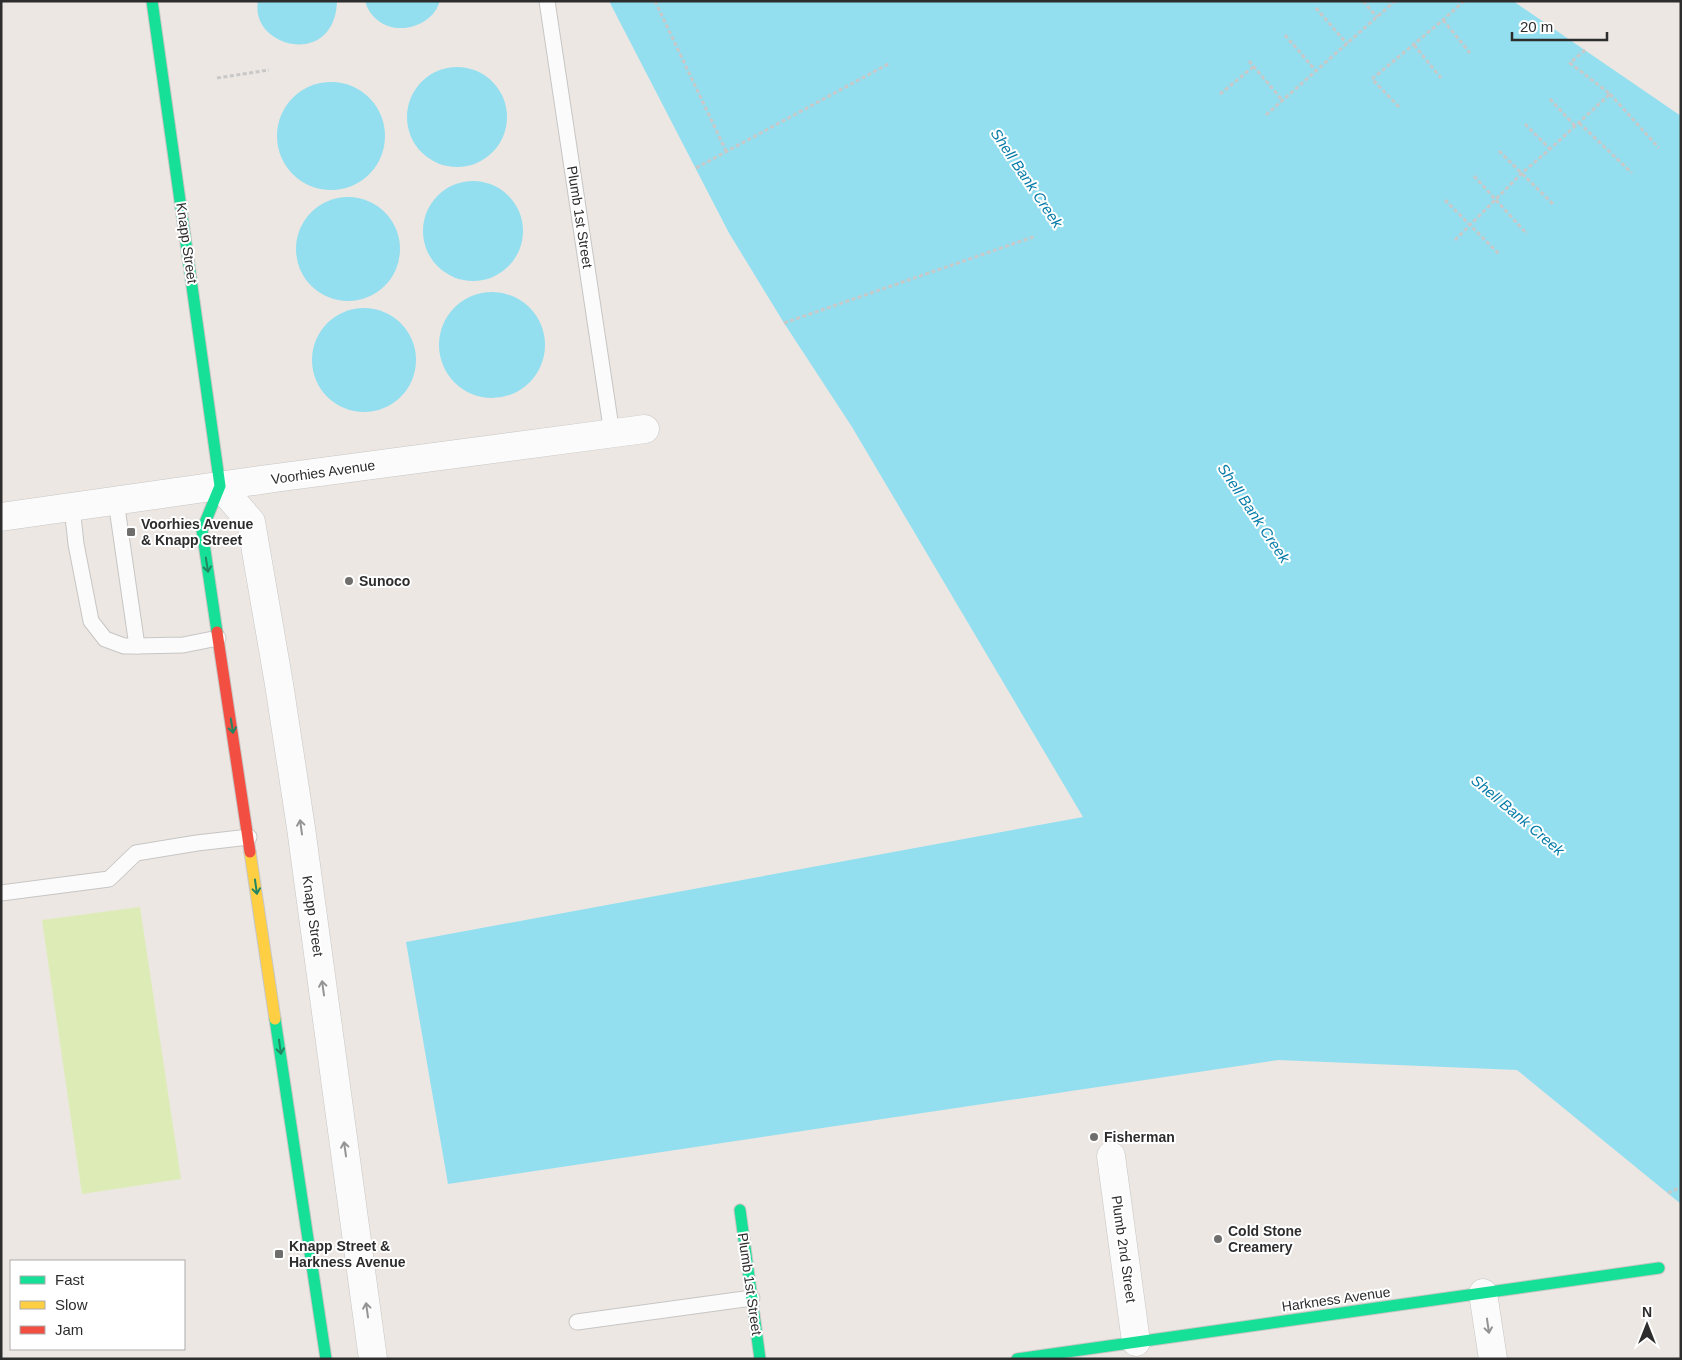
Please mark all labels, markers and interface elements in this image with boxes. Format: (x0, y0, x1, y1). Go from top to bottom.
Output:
scale bar (1512, 10, 1607, 42)
text: 20 m (1520, 18, 1553, 35)
water label: Shell Bank Creek (988, 125, 1067, 232)
street label: Plumb 1st Street (564, 165, 596, 269)
street label: Knapp Street (173, 201, 201, 285)
street label: Voorhies Avenue (270, 457, 376, 487)
water label: Shell Bank Creek (1215, 460, 1294, 567)
place label: Voorhies Avenue & Knapp Street (141, 516, 254, 548)
marker: Voorhies Avenue & Knapp Street (125, 526, 137, 538)
one-way arrow (202, 557, 212, 573)
place label: Sunoco (359, 573, 410, 589)
marker: Sunoco (343, 575, 355, 587)
one-way arrow (227, 718, 237, 734)
water label: Shell Bank Creek (1468, 771, 1569, 860)
one-way arrow (295, 820, 305, 836)
street label: Knapp Street (299, 874, 327, 958)
one-way arrow (251, 878, 261, 894)
one-way arrow (318, 981, 328, 997)
one-way arrow (275, 1039, 285, 1055)
place label: Fisherman (1104, 1129, 1175, 1145)
marker: Fisherman (1088, 1131, 1100, 1143)
one-way arrow (340, 1142, 350, 1158)
street label: Plumb 2nd Street (1109, 1194, 1139, 1304)
place label: Cold Stone Creamery (1228, 1223, 1302, 1255)
street label: Plumb 1st Street (735, 1232, 765, 1336)
marker: Cold Stone Creamery (1212, 1233, 1224, 1245)
place label: Knapp Street & Harkness Avenue (289, 1238, 406, 1270)
marker: Knapp Street & Harkness Avenue (273, 1248, 285, 1260)
legend (10, 1260, 185, 1350)
text: Fast (55, 1271, 85, 1288)
street label: Harkness Avenue (1281, 1283, 1392, 1315)
text: Slow (55, 1296, 88, 1313)
north arrow (1622, 1300, 1672, 1350)
one-way arrow (362, 1303, 372, 1319)
text: N (1642, 1304, 1652, 1320)
one-way arrow (1483, 1318, 1493, 1334)
text: Jam (55, 1321, 83, 1338)

